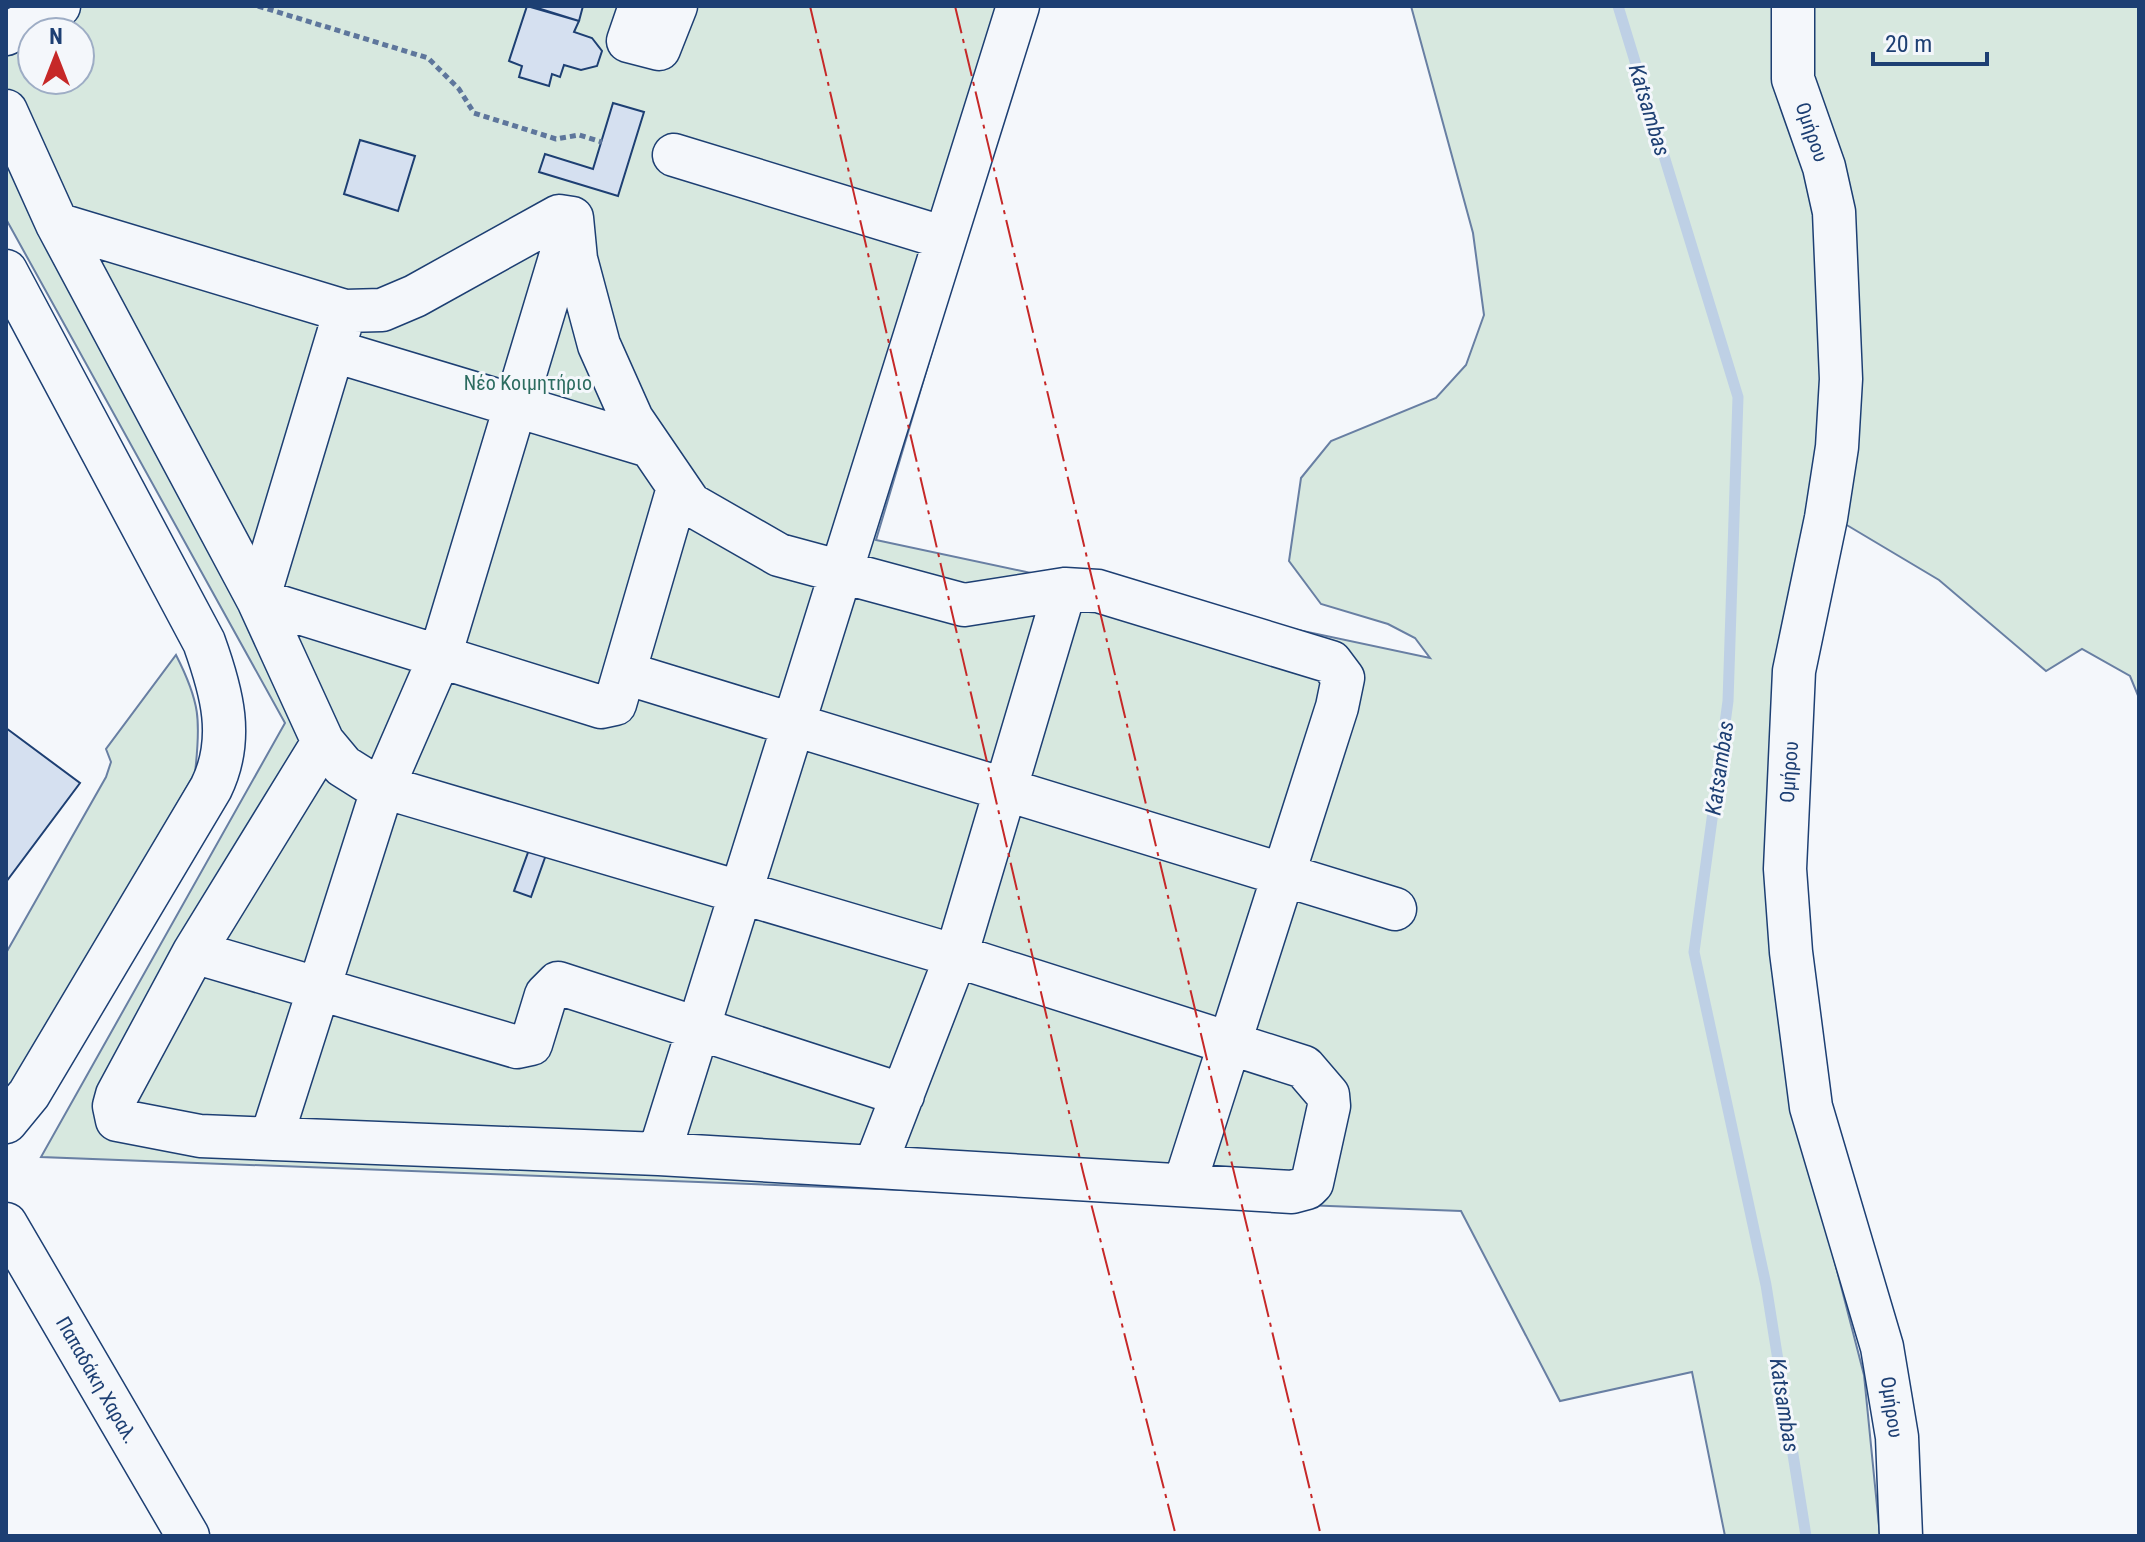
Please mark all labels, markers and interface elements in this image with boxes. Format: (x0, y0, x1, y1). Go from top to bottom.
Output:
north arrow (16, 16, 96, 96)
scale bar (1873, 16, 1987, 66)
text: N (49, 24, 63, 49)
text: 20 m (1885, 30, 1932, 58)
water label: Katsambas (1624, 61, 1675, 159)
street label: Ομήρου (1791, 99, 1833, 165)
park label: Νέο Κοιμητήριο (464, 371, 592, 395)
water label: Katsambas (1701, 719, 1738, 817)
street label: Ομήρου (1775, 740, 1803, 804)
street label: Παπαδάκη Χαραλ. (51, 1312, 143, 1448)
water label: Katsambas (1765, 1356, 1804, 1454)
street label: Ομήρου (1876, 1375, 1908, 1439)

